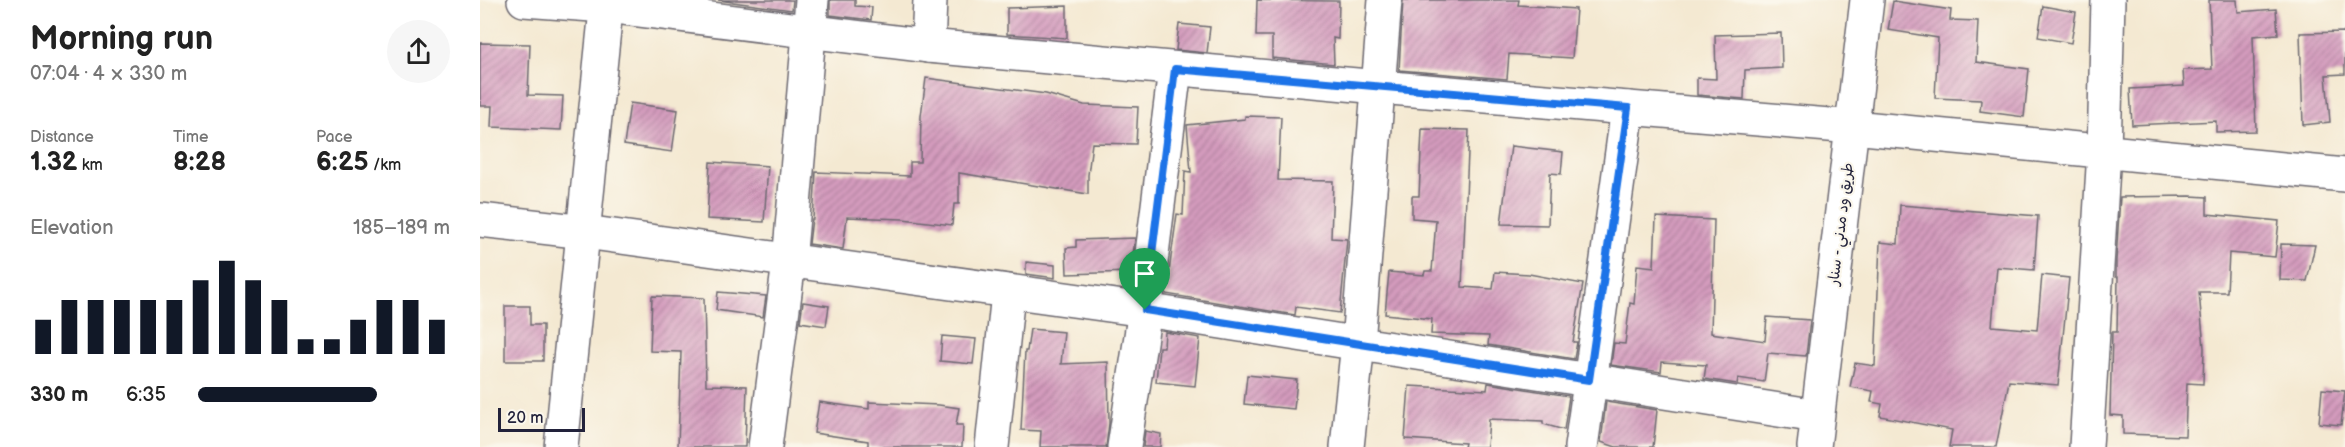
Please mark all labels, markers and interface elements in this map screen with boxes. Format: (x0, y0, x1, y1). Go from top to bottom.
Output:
text: Morning run (30, 19, 213, 59)
button: share (387, 20, 450, 83)
text: 07:04 · 4 × 330 m (30, 62, 187, 86)
text: Distance (30, 128, 94, 147)
text: Time (173, 128, 208, 147)
text: Pace (316, 128, 352, 147)
text: 1.32 (30, 147, 77, 178)
text: 8:28 (173, 147, 226, 178)
text: 6:25 (316, 147, 369, 178)
text: km (77, 156, 103, 175)
text: /km (369, 156, 401, 175)
street label: طريق ود مدني - سنار (1824, 162, 1861, 288)
text: Elevation (30, 216, 113, 240)
text: 185–189 m (353, 216, 450, 240)
pin (1119, 248, 1170, 310)
icon: arrive (1128, 257, 1161, 290)
text: 330 m (30, 383, 88, 407)
text: 6:35 (126, 383, 166, 407)
scale bar (498, 405, 585, 432)
text: 20 m (507, 409, 543, 428)

